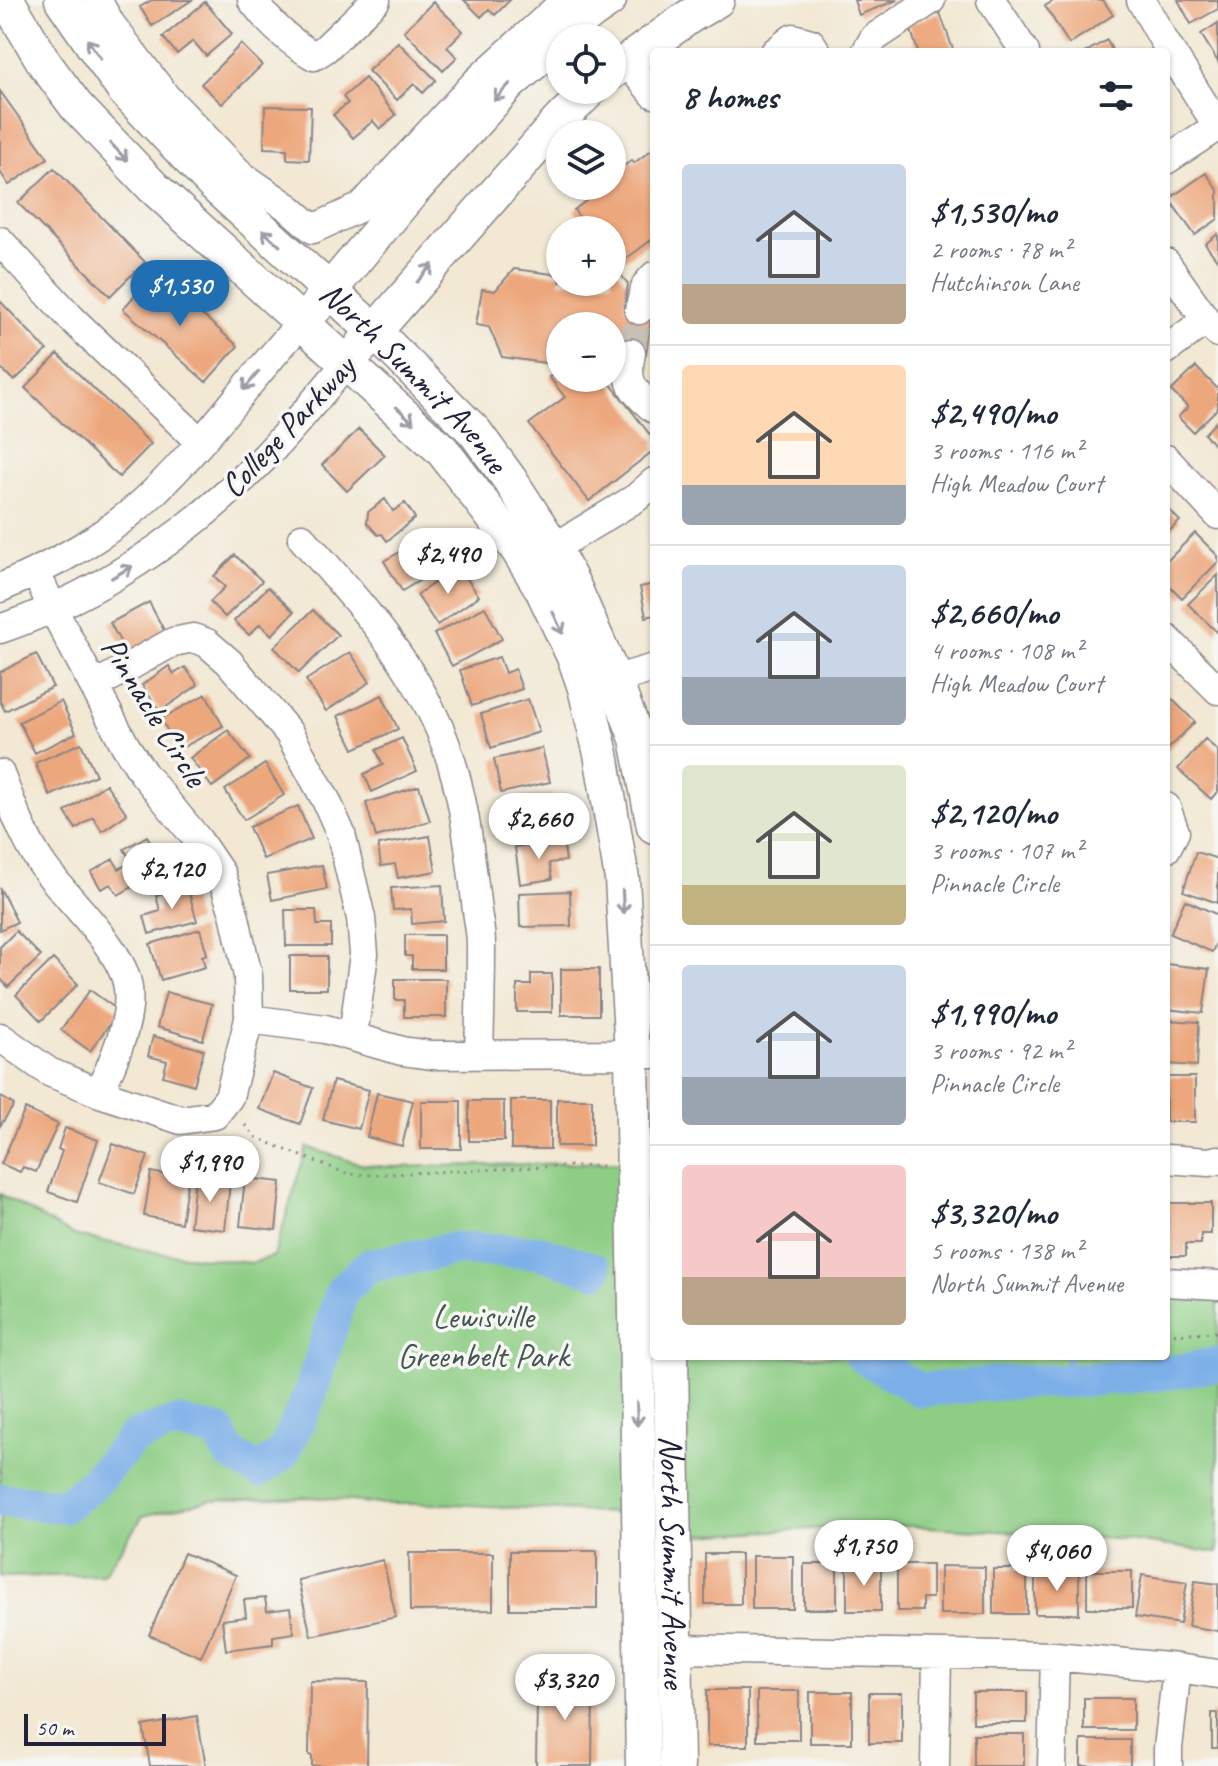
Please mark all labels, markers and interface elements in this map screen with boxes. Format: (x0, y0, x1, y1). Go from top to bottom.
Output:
map controls (546, 24, 626, 392)
button: locate (546, 24, 626, 104)
one-way arrow (86, 38, 102, 60)
icon: filters (1094, 74, 1138, 118)
text: 8 homes (682, 75, 778, 118)
one-way arrow (494, 82, 512, 102)
button: layers (546, 120, 626, 200)
one-way arrow (110, 142, 129, 162)
text: $1,530/mo (930, 190, 1056, 233)
icon: home (746, 196, 842, 292)
button: + (546, 216, 626, 296)
one-way arrow (262, 230, 282, 248)
text: 2 rooms · 78 m² (930, 233, 1071, 266)
pin: $1,530 (115, 260, 245, 328)
one-way arrow (416, 263, 434, 283)
text: Hutchinson Lane (930, 266, 1079, 299)
text: $1,530 (148, 269, 212, 302)
street label: North Summit Avenue (311, 272, 519, 483)
button: − (546, 312, 626, 392)
street label: College Parkway (211, 345, 366, 506)
one-way arrow (242, 370, 260, 391)
text: $2,490/mo (930, 391, 1056, 434)
icon: home (746, 397, 842, 493)
one-way arrow (394, 406, 414, 424)
text: 3 rooms · 116 m² (930, 434, 1082, 467)
text: High Meadow Court (930, 467, 1103, 500)
pin: $2,490 (383, 528, 513, 596)
text: $2,490 (416, 537, 480, 570)
one-way arrow (110, 564, 133, 580)
text: $2,660/mo (930, 591, 1058, 634)
icon: home (746, 597, 842, 693)
one-way arrow (551, 611, 566, 635)
street label: Pinnacle Circle (92, 628, 218, 796)
text: 4 rooms · 108 m² (930, 634, 1082, 667)
text: High Meadow Court (930, 667, 1103, 700)
text: $2,120/mo (930, 791, 1057, 834)
pin: $2,660 (474, 793, 604, 861)
icon: home (746, 797, 842, 893)
text: $2,660 (507, 802, 571, 835)
text: 3 rooms · 107 m² (930, 834, 1082, 867)
pin: $2,120 (107, 843, 237, 911)
text: $2,120 (140, 852, 204, 885)
text: Pinnacle Circle (930, 867, 1059, 900)
one-way arrow (616, 888, 631, 915)
text: $1,990/mo (930, 991, 1056, 1034)
icon: home (746, 997, 842, 1093)
text: 3 rooms · 92 m² (930, 1034, 1071, 1067)
text: Pinnacle Circle (930, 1067, 1059, 1100)
pin: $1,990 (145, 1136, 275, 1204)
text: $1,990 (178, 1145, 242, 1178)
text: $3,320/mo (930, 1191, 1057, 1234)
icon: home (746, 1197, 842, 1293)
text: 5 rooms · 138 m² (930, 1234, 1082, 1267)
text: North Summit Avenue (930, 1267, 1123, 1300)
park label: Lewisville Greenbelt Park (397, 1295, 571, 1377)
one-way arrow (630, 1400, 645, 1427)
street label: North Summit Avenue (650, 1435, 697, 1691)
pin: $1,750 (799, 1520, 929, 1588)
pin: $4,060 (992, 1525, 1122, 1593)
text: $1,750 (832, 1529, 896, 1562)
text: $4,060 (1025, 1534, 1089, 1567)
pin: $3,320 (500, 1654, 630, 1722)
text: $3,320 (533, 1663, 597, 1696)
scale bar (24, 1710, 166, 1746)
text: 50 m (36, 1714, 73, 1742)

